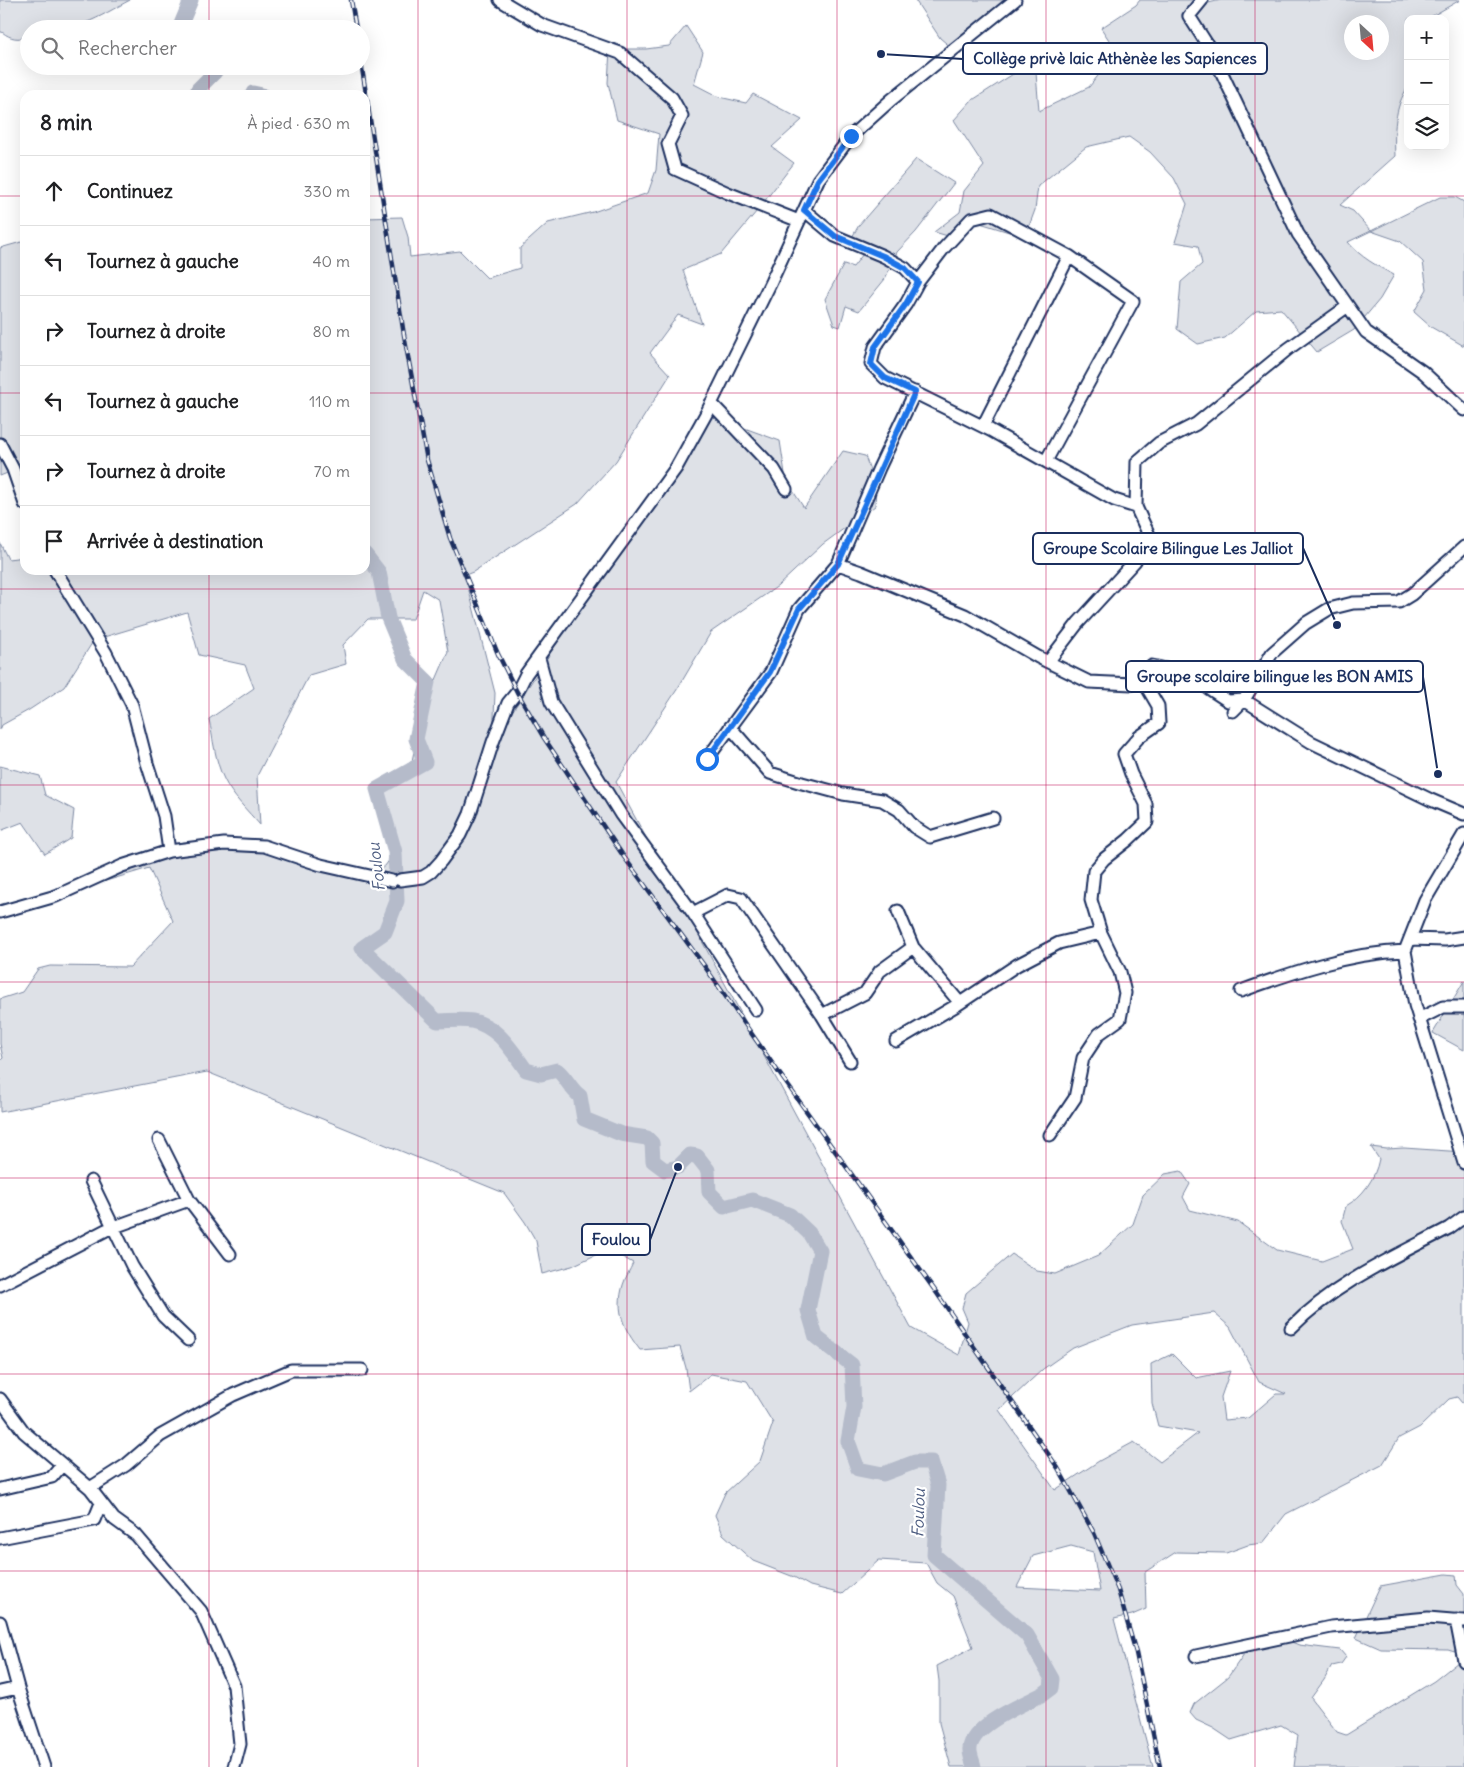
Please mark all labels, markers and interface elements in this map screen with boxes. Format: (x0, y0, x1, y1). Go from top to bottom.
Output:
north arrow (1344, 15, 1389, 60)
map controls (1404, 15, 1449, 150)
button: + (1404, 15, 1449, 60)
search box (20, 20, 370, 75)
icon: search (38, 34, 66, 62)
text: Rechercher (78, 36, 177, 60)
callout: Collège privè laic Athènèe les Sapiences (963, 43, 1267, 74)
text: Collège privè laic Athènèe les Sapiences (973, 48, 1257, 69)
button: − (1404, 60, 1449, 105)
button: layers (1404, 105, 1449, 150)
text: 8 min (40, 109, 92, 136)
text: À pied · 630 m (247, 113, 350, 133)
route end (840, 125, 863, 148)
icon: ahead (40, 177, 68, 205)
text: Continuez (87, 179, 173, 203)
text: 330 m (303, 181, 350, 201)
icon: left (40, 247, 68, 275)
text: Tournez à gauche (87, 249, 239, 273)
text: 40 m (312, 251, 350, 271)
icon: right (40, 317, 68, 345)
text: Tournez à droite (87, 319, 226, 343)
text: 80 m (312, 321, 350, 341)
icon: left (40, 387, 68, 415)
text: Tournez à gauche (87, 389, 239, 413)
text: 110 m (309, 391, 350, 411)
icon: right (40, 457, 68, 485)
text: Tournez à droite (87, 459, 226, 483)
text: 70 m (314, 461, 350, 481)
icon: arrive (40, 527, 68, 555)
text: Arrivée à destination (87, 529, 263, 553)
callout: Groupe Scolaire Bilingue Les Jalliot (1033, 533, 1303, 564)
text: Groupe Scolaire Bilingue Les Jalliot (1043, 538, 1294, 559)
callout: Groupe scolaire bilingue les BON AMIS (1126, 661, 1423, 692)
text: Groupe scolaire bilingue les BON AMIS (1137, 666, 1413, 687)
route start (696, 748, 719, 771)
water label: Foulou (363, 840, 389, 892)
callout: Foulou (582, 1224, 650, 1255)
text: Foulou (592, 1229, 641, 1249)
water label: Foulou (907, 1487, 929, 1538)

